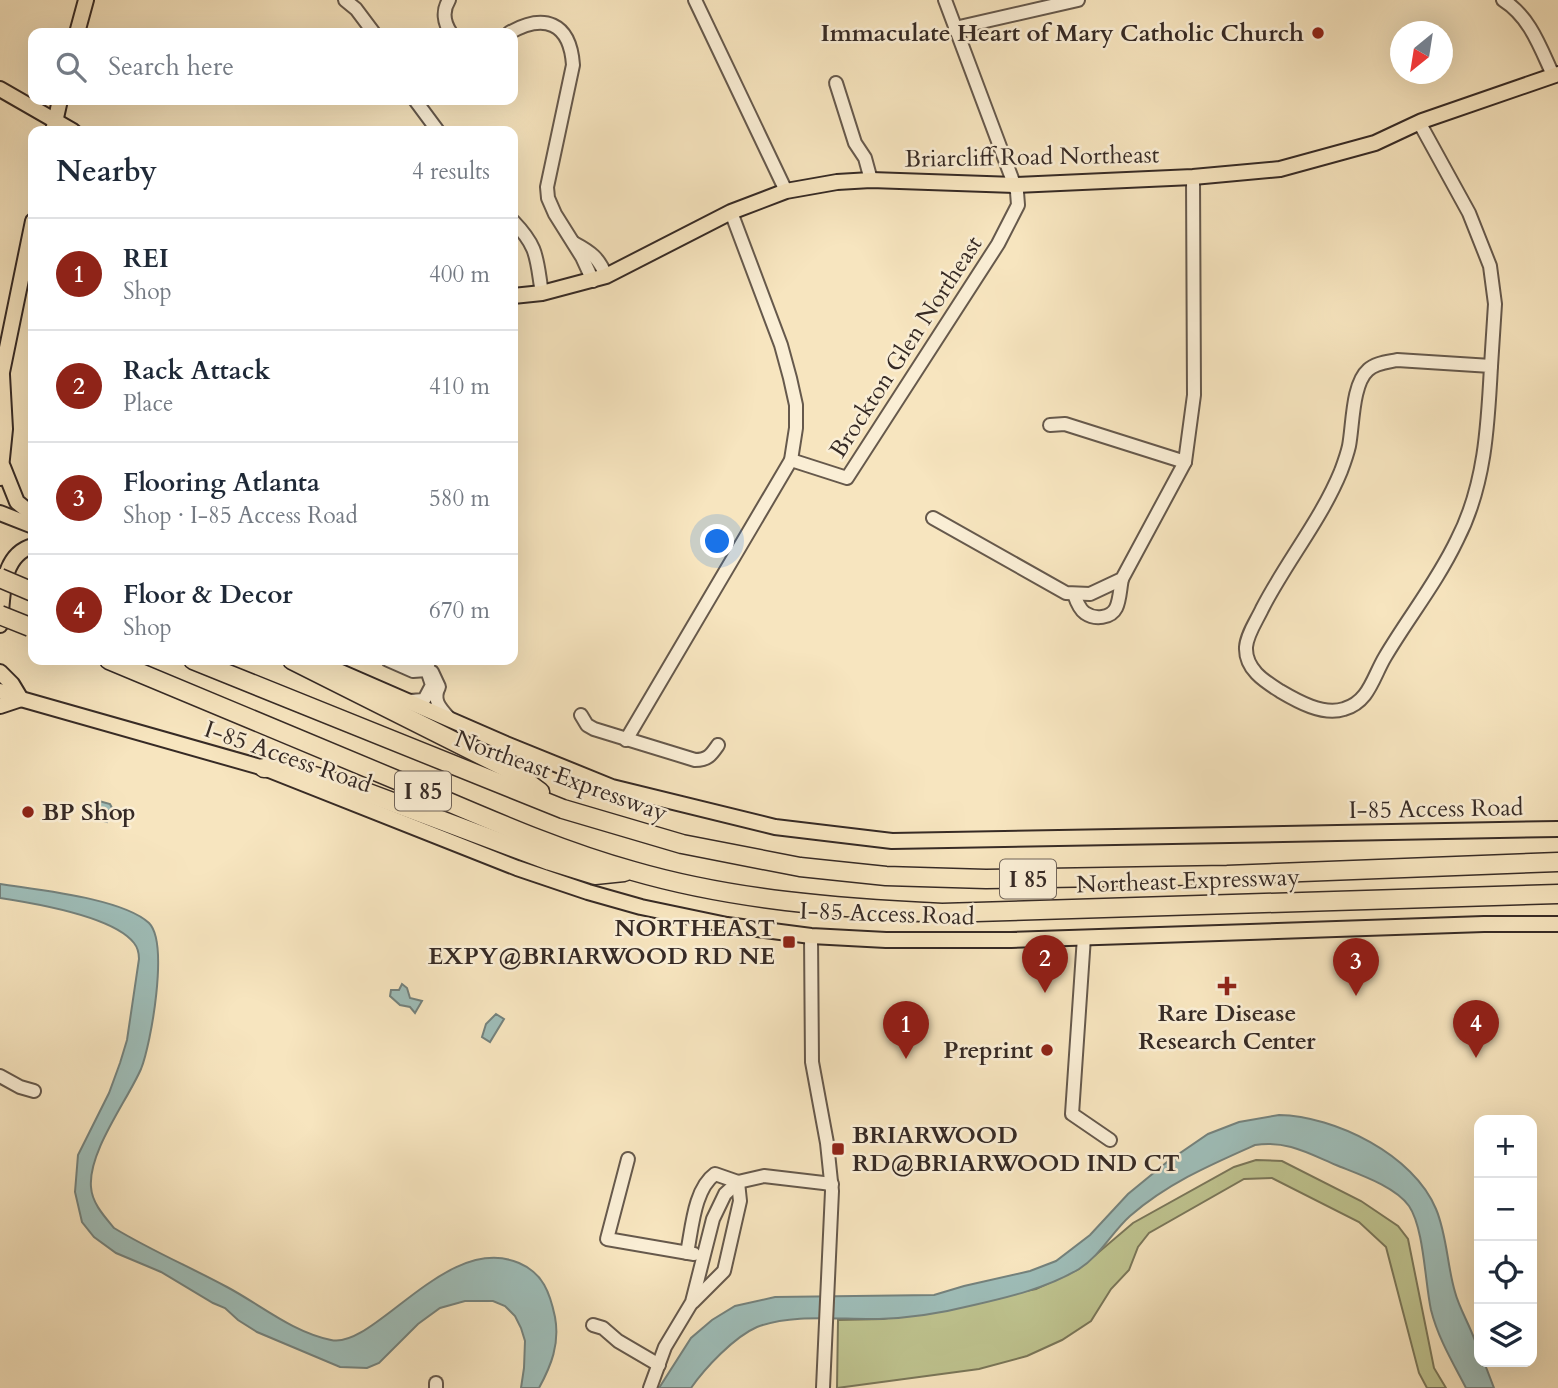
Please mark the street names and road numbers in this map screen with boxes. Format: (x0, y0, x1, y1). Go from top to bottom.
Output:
street label: Briarcliff Road Northeast (904, 138, 1160, 176)
street label: Brockton Glen Northeast (822, 229, 990, 464)
street label: I-85 Access Road (200, 713, 376, 801)
street label: Northeast Expressway (450, 722, 672, 830)
road number: I 85 (395, 772, 451, 810)
street label: I-85 Access Road (1348, 791, 1524, 827)
road number: I 85 (1000, 860, 1056, 898)
street label: Northeast Expressway (1076, 861, 1301, 901)
street label: I-85 Access Road (799, 894, 975, 934)

